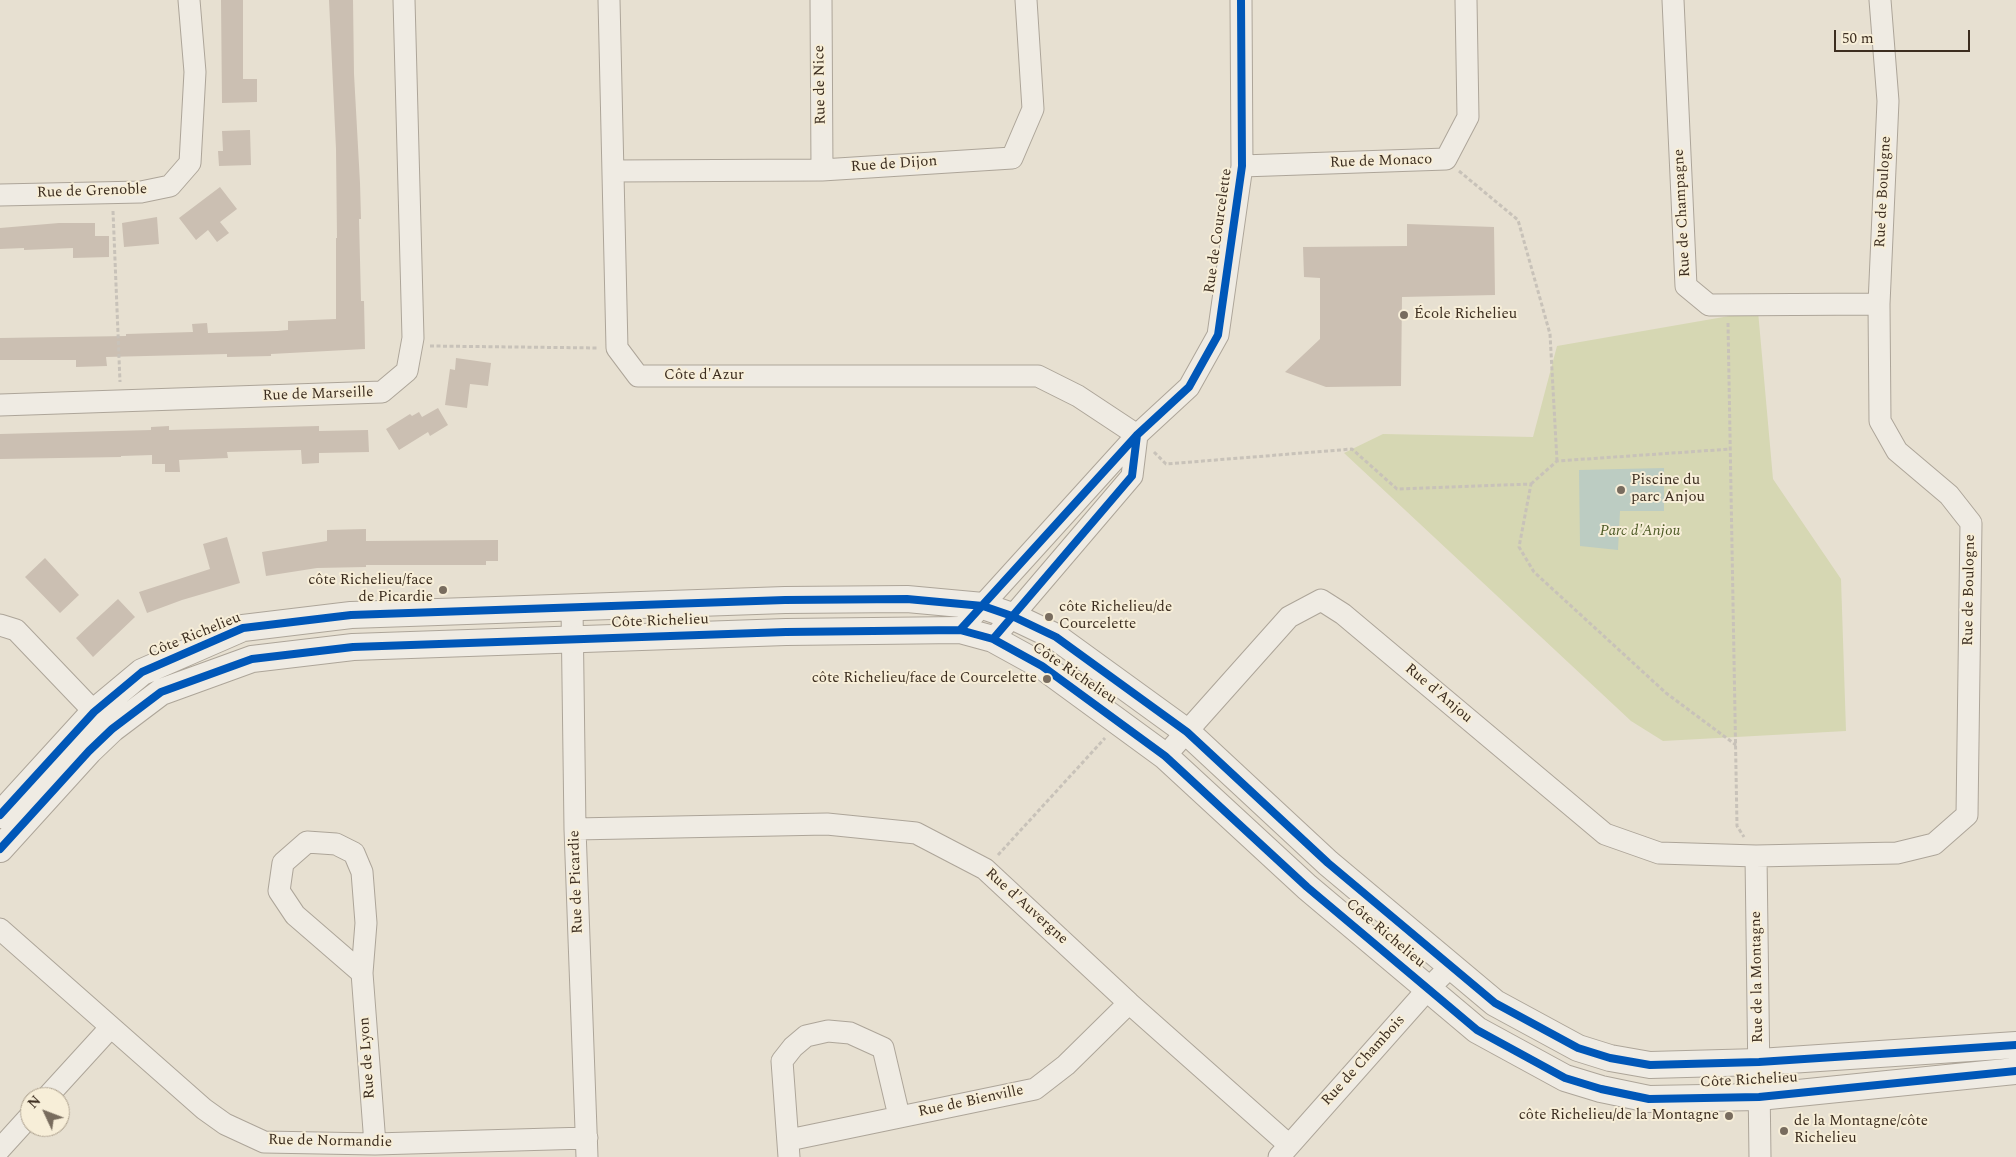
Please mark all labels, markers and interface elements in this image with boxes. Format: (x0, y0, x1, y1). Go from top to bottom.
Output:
scale bar (1836, 20, 1972, 52)
text: 50 m (1842, 27, 1874, 50)
street label: Rue de Nice (811, 45, 831, 125)
street label: Rue de Boulogne (1872, 136, 1896, 248)
street label: Rue de Champagne (1671, 148, 1695, 278)
street label: Rue de Monaco (1329, 151, 1433, 173)
street label: Rue de Dijon (850, 153, 938, 177)
street label: Rue de Courcelette (1201, 167, 1237, 295)
street label: Rue de Grenoble (37, 181, 147, 203)
place label: École Richelieu (1414, 306, 1517, 324)
marker: École Richelieu (1398, 309, 1410, 321)
street label: Côte d'Azur (664, 367, 744, 385)
street label: Rue de Marseille (262, 384, 374, 406)
place label: Piscine du parc Anjou (1631, 472, 1705, 507)
marker: Piscine du parc Anjou (1615, 484, 1627, 496)
park label: Parc d'Anjou (1600, 523, 1680, 541)
street label: Rue de Boulogne (1960, 534, 1980, 646)
place label: côte Richelieu/face de Picardie (308, 572, 433, 607)
marker: côte Richelieu/face de Picardie (437, 584, 449, 596)
place label: côte Richelieu/de Courcelette (1059, 599, 1172, 634)
street label: Côte Richelieu (146, 609, 244, 663)
street label: Côte Richelieu (611, 611, 709, 633)
marker: côte Richelieu/de Courcelette (1043, 611, 1055, 623)
street label: Côte Richelieu (1028, 639, 1120, 709)
street label: Rue d'Anjou (1401, 661, 1475, 727)
place label: côte Richelieu/face de Courcelette (812, 670, 1037, 688)
marker: côte Richelieu/face de Courcelette (1041, 673, 1053, 685)
street label: Rue de Picardie (566, 830, 588, 934)
street label: Rue d'Auvergne (981, 865, 1071, 949)
street label: Côte Richelieu (1342, 896, 1428, 972)
street label: Rue de la Montagne (1748, 911, 1768, 1043)
street label: Rue de Chambois (1318, 1012, 1410, 1110)
street label: Rue de Lyon (356, 1016, 380, 1100)
street label: Côte Richelieu (1700, 1069, 1798, 1093)
street label: Rue de Bienville (917, 1082, 1025, 1122)
north arrow (20, 1087, 70, 1137)
text: N (23, 1091, 46, 1113)
place label: côte Richelieu/de la Montagne (1519, 1107, 1719, 1125)
marker: côte Richelieu/de la Montagne (1723, 1110, 1735, 1122)
place label: de la Montagne/côte Richelieu (1794, 1113, 1928, 1148)
marker: de la Montagne/côte Richelieu (1778, 1125, 1790, 1137)
street label: Rue de Normandie (268, 1132, 392, 1152)

